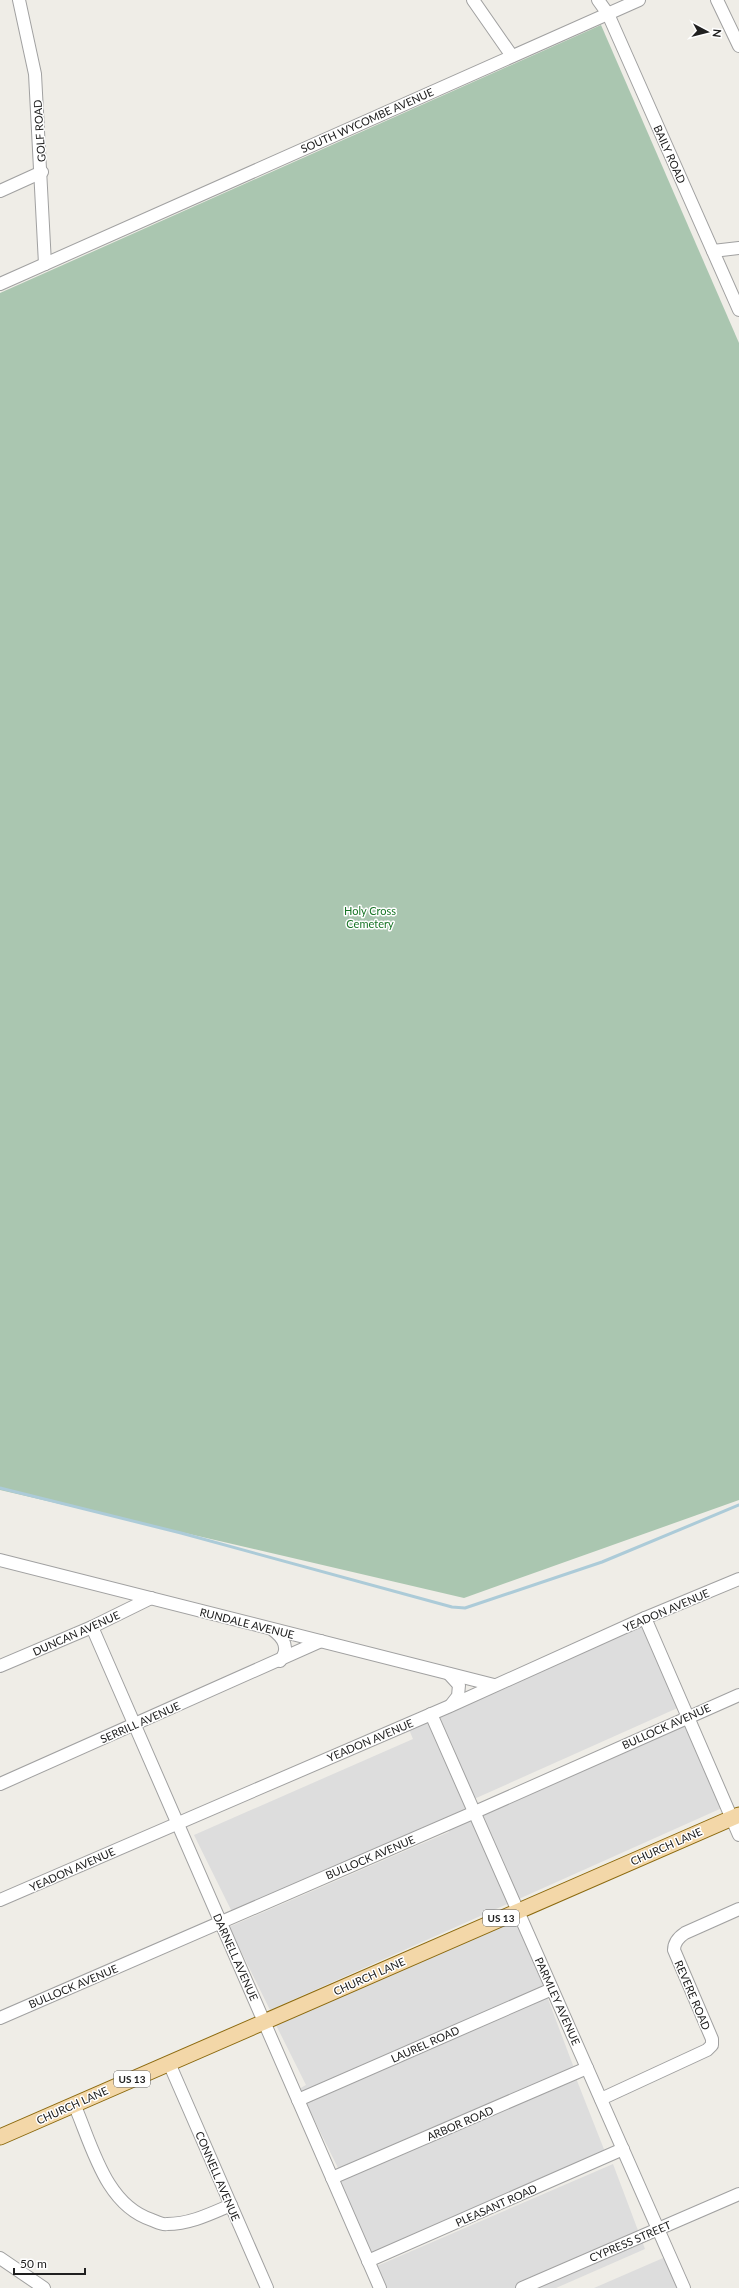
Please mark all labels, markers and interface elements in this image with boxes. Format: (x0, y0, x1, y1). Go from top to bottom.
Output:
north arrow (687, 12, 727, 52)
text: N (710, 28, 724, 38)
street label: SOUTH WYCOMBE AVENUE (299, 85, 435, 155)
street label: GOLF ROAD (30, 99, 48, 163)
street label: BAILY ROAD (651, 123, 689, 185)
park label: Holy Cross Cemetery (344, 904, 396, 930)
street label: YEADON AVENUE (621, 1586, 711, 1634)
street label: RUNDALE AVENUE (198, 1605, 296, 1641)
street label: DUNCAN AVENUE (30, 1608, 122, 1658)
street label: SERRILL AVENUE (98, 1699, 182, 1745)
street label: BULLOCK AVENUE (620, 1701, 712, 1751)
street label: YEADON AVENUE (325, 1716, 415, 1764)
street label: CHURCH LANE (628, 1824, 704, 1868)
street label: BULLOCK AVENUE (323, 1832, 417, 1882)
street label: YEADON AVENUE (27, 1844, 117, 1894)
road number: US 13 (483, 1910, 519, 1926)
street label: DARNELL AVENUE (211, 1911, 261, 2003)
street label: CHURCH LANE (331, 1954, 407, 1998)
street label: PARMLEY AVENUE (533, 1955, 583, 2047)
street label: REVERE ROAD (672, 1958, 714, 2032)
street label: BULLOCK AVENUE (26, 1961, 120, 2011)
street label: LAUREL ROAD (389, 2023, 461, 2065)
road number: US 13 (114, 2071, 150, 2087)
street label: CHURCH LANE (34, 2083, 110, 2127)
street label: ARBOR ROAD (425, 2103, 495, 2143)
street label: CONNELL AVENUE (193, 2129, 243, 2223)
street label: PLEASANT ROAD (453, 2181, 539, 2229)
street label: CYPRESS STREET (587, 2218, 673, 2264)
scale bar (14, 2250, 85, 2276)
text: 50 m (20, 2256, 47, 2271)

